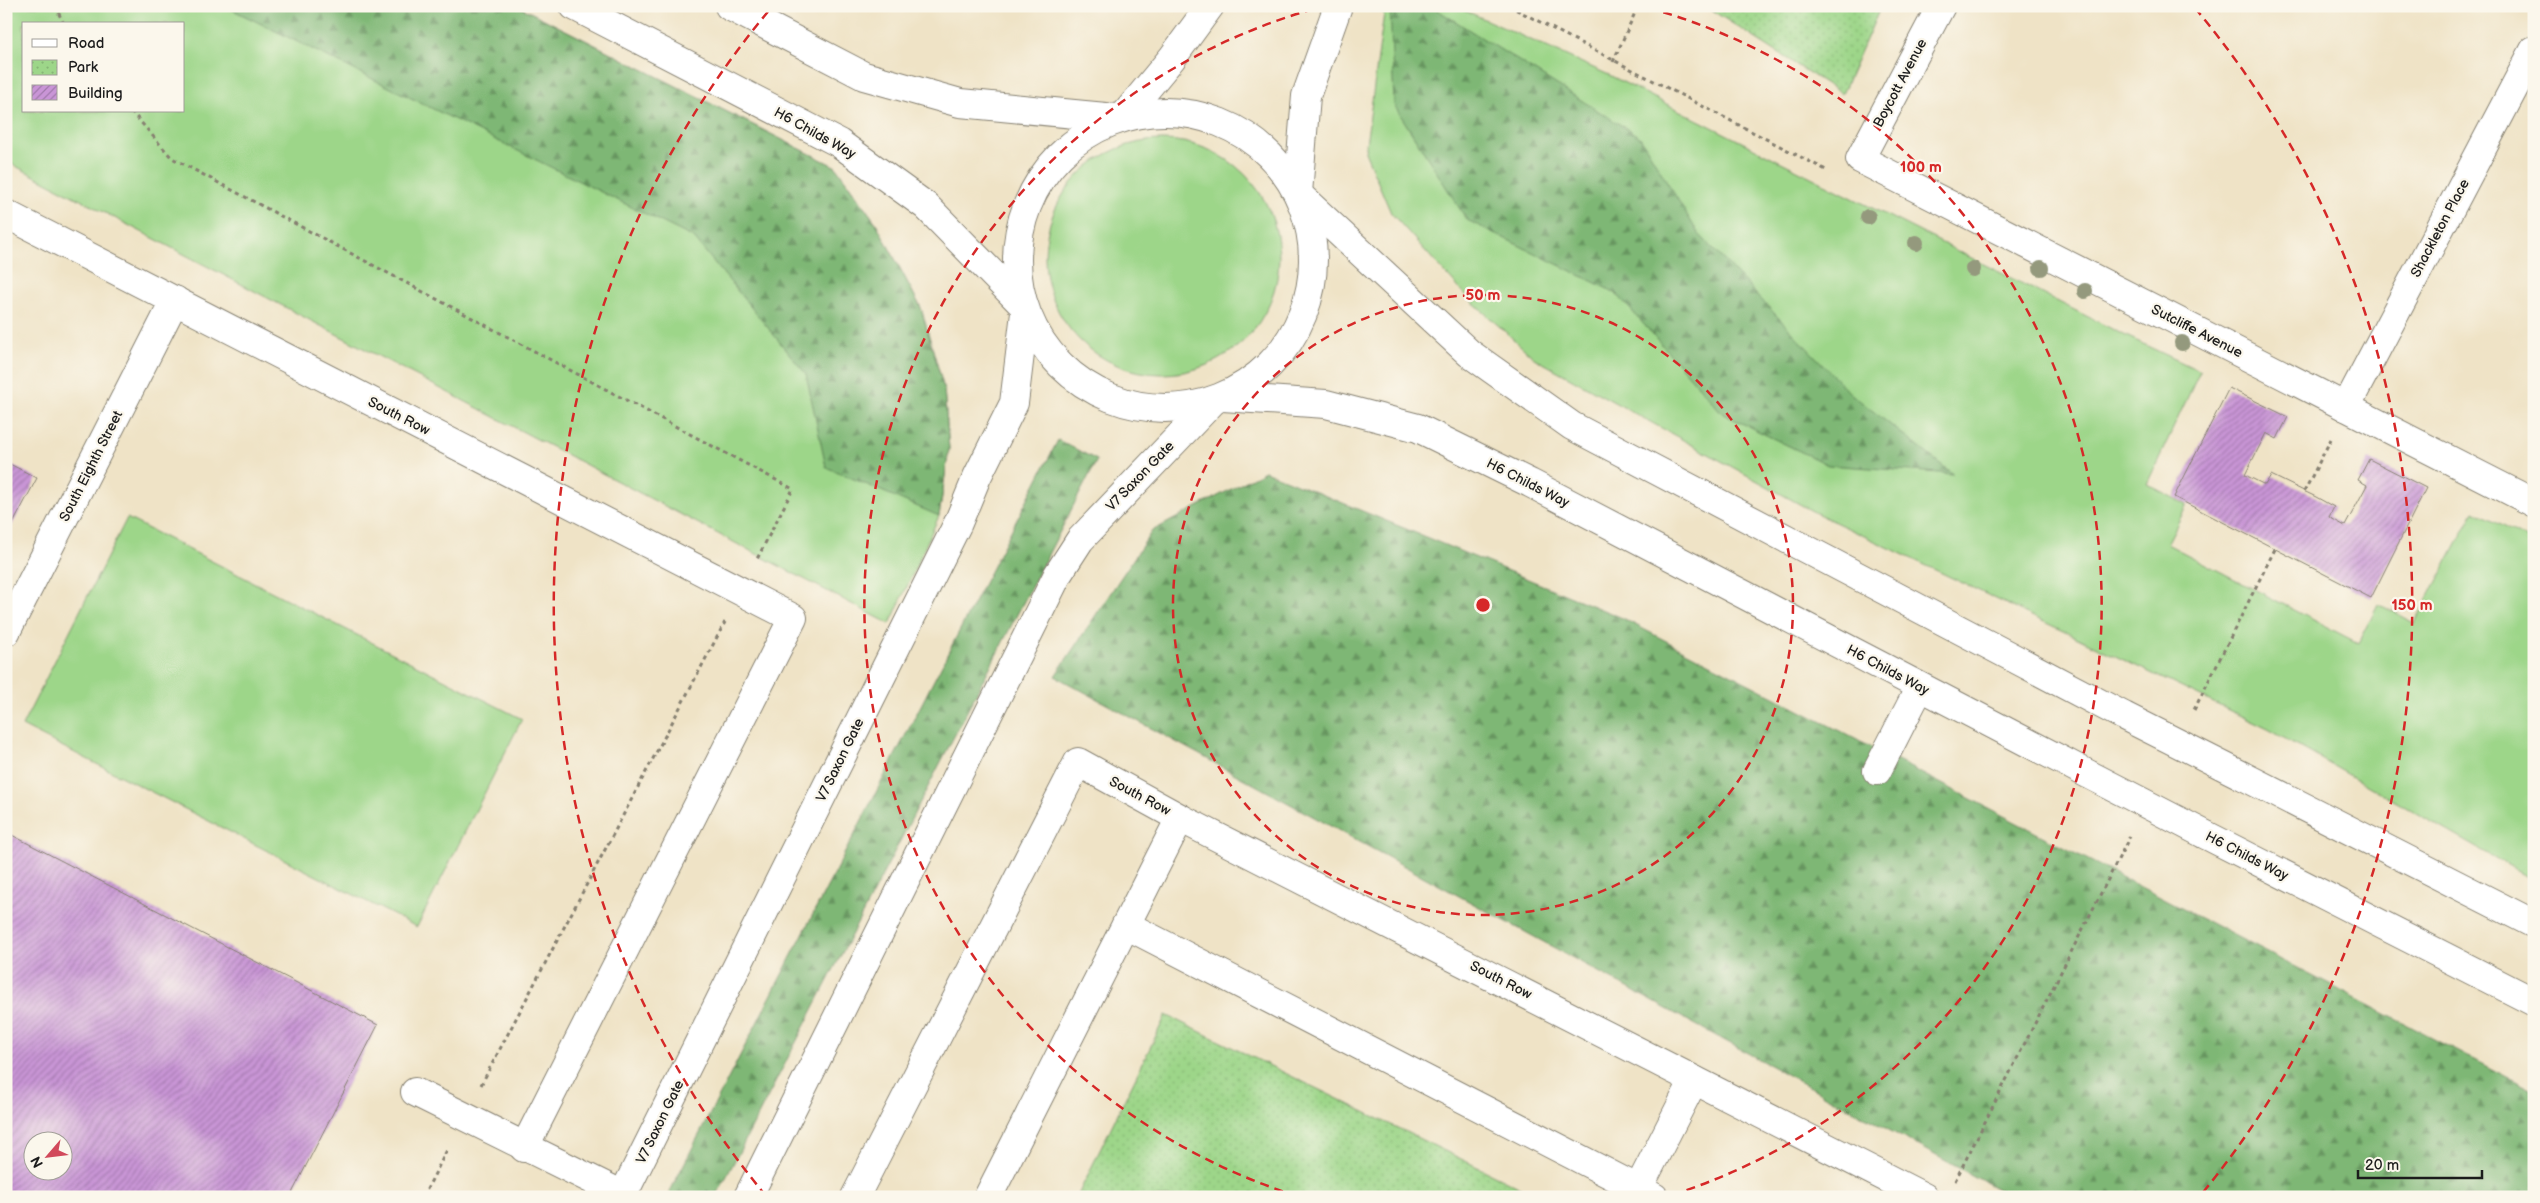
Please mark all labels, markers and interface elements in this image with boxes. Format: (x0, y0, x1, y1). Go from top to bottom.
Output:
legend (22, 22, 185, 112)
text: Road (68, 34, 104, 53)
street label: Boycott Avenue (1870, 36, 1930, 130)
text: Park (68, 58, 99, 77)
text: Building (68, 84, 123, 103)
street label: H6 Childs Way (771, 104, 859, 163)
text: 100 m (1900, 158, 1942, 177)
street label: Shackleton Place (2407, 176, 2473, 280)
text: 50 m (1466, 286, 1501, 305)
street label: Sutcliffe Avenue (2149, 301, 2245, 361)
street label: South Row (365, 393, 433, 439)
street label: South Eighth Street (56, 407, 127, 524)
street label: V7 Saxon Gate (1102, 437, 1178, 515)
street label: H6 Childs Way (1484, 455, 1573, 512)
centre of rings (1474, 596, 1492, 614)
text: 150 m (2391, 596, 2433, 615)
street label: H6 Childs Way (1844, 641, 1933, 699)
street label: V7 Saxon Gate (812, 715, 868, 805)
street label: South Row (1106, 773, 1174, 820)
street label: H6 Childs Way (2203, 828, 2292, 885)
street label: South Row (1467, 957, 1535, 1003)
street label: V7 Saxon Gate (632, 1077, 688, 1167)
north arrow (22, 1130, 72, 1180)
scale bar (2358, 1148, 2481, 1180)
text: N (27, 1153, 47, 1171)
text: 20 m (2365, 1156, 2399, 1175)

